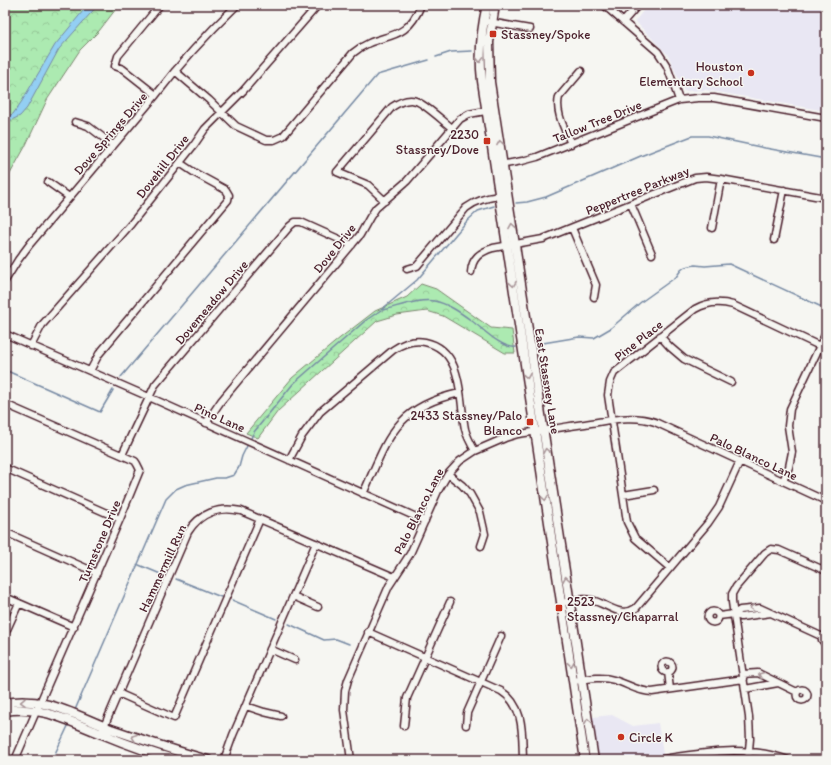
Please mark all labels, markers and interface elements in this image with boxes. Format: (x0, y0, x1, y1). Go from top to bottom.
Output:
place label: Stassney/Spoke (501, 27, 590, 42)
marker: Stassney/Spoke (488, 29, 498, 39)
one-way arrow (476, 57, 485, 63)
place label: Houston Elementary School (639, 59, 744, 89)
marker: Houston Elementary School (746, 68, 756, 78)
street label: Dove Springs Drive (70, 89, 150, 178)
street label: Tallow Tree Drive (551, 97, 644, 146)
place label: 2230 Stassney/Dove (396, 127, 479, 157)
street label: Dovehill Drive (133, 131, 192, 201)
marker: 2230 Stassney/Dove (482, 136, 492, 146)
one-way arrow (496, 140, 504, 146)
street label: Peppertree Parkway (583, 163, 691, 218)
street label: Dove Drive (310, 221, 359, 276)
one-way arrow (508, 223, 517, 229)
street label: Dovemeadow Drive (172, 257, 251, 348)
one-way arrow (508, 281, 517, 287)
street label: Pine Place (611, 317, 666, 364)
street label: East Stassney Lane (532, 327, 563, 435)
one-way arrow (522, 373, 531, 380)
street label: Pino Lane (192, 400, 248, 435)
place label: 2433 Stassney/Palo Blanco (410, 408, 522, 438)
marker: 2433 Stassney/Palo Blanco (525, 417, 535, 427)
street label: Palo Blanco Lane (708, 430, 800, 483)
one-way arrow (543, 448, 551, 454)
street label: Palo Blanco Lane (390, 466, 447, 557)
one-way arrow (540, 495, 549, 501)
street label: Turnstone Drive (75, 498, 124, 585)
street label: Hammermill Run (135, 521, 190, 615)
one-way arrow (562, 576, 571, 582)
place label: 2523 Stassney/Chaparral (567, 594, 679, 624)
marker: 2523 Stassney/Chaparral (554, 603, 564, 613)
one-way arrow (749, 604, 755, 613)
one-way arrow (566, 661, 575, 667)
one-way arrow (758, 672, 765, 680)
one-way arrow (20, 698, 26, 706)
one-way arrow (584, 718, 593, 725)
place label: Circle K (629, 730, 674, 745)
marker: Circle K (616, 732, 626, 742)
one-way arrow (130, 733, 137, 742)

